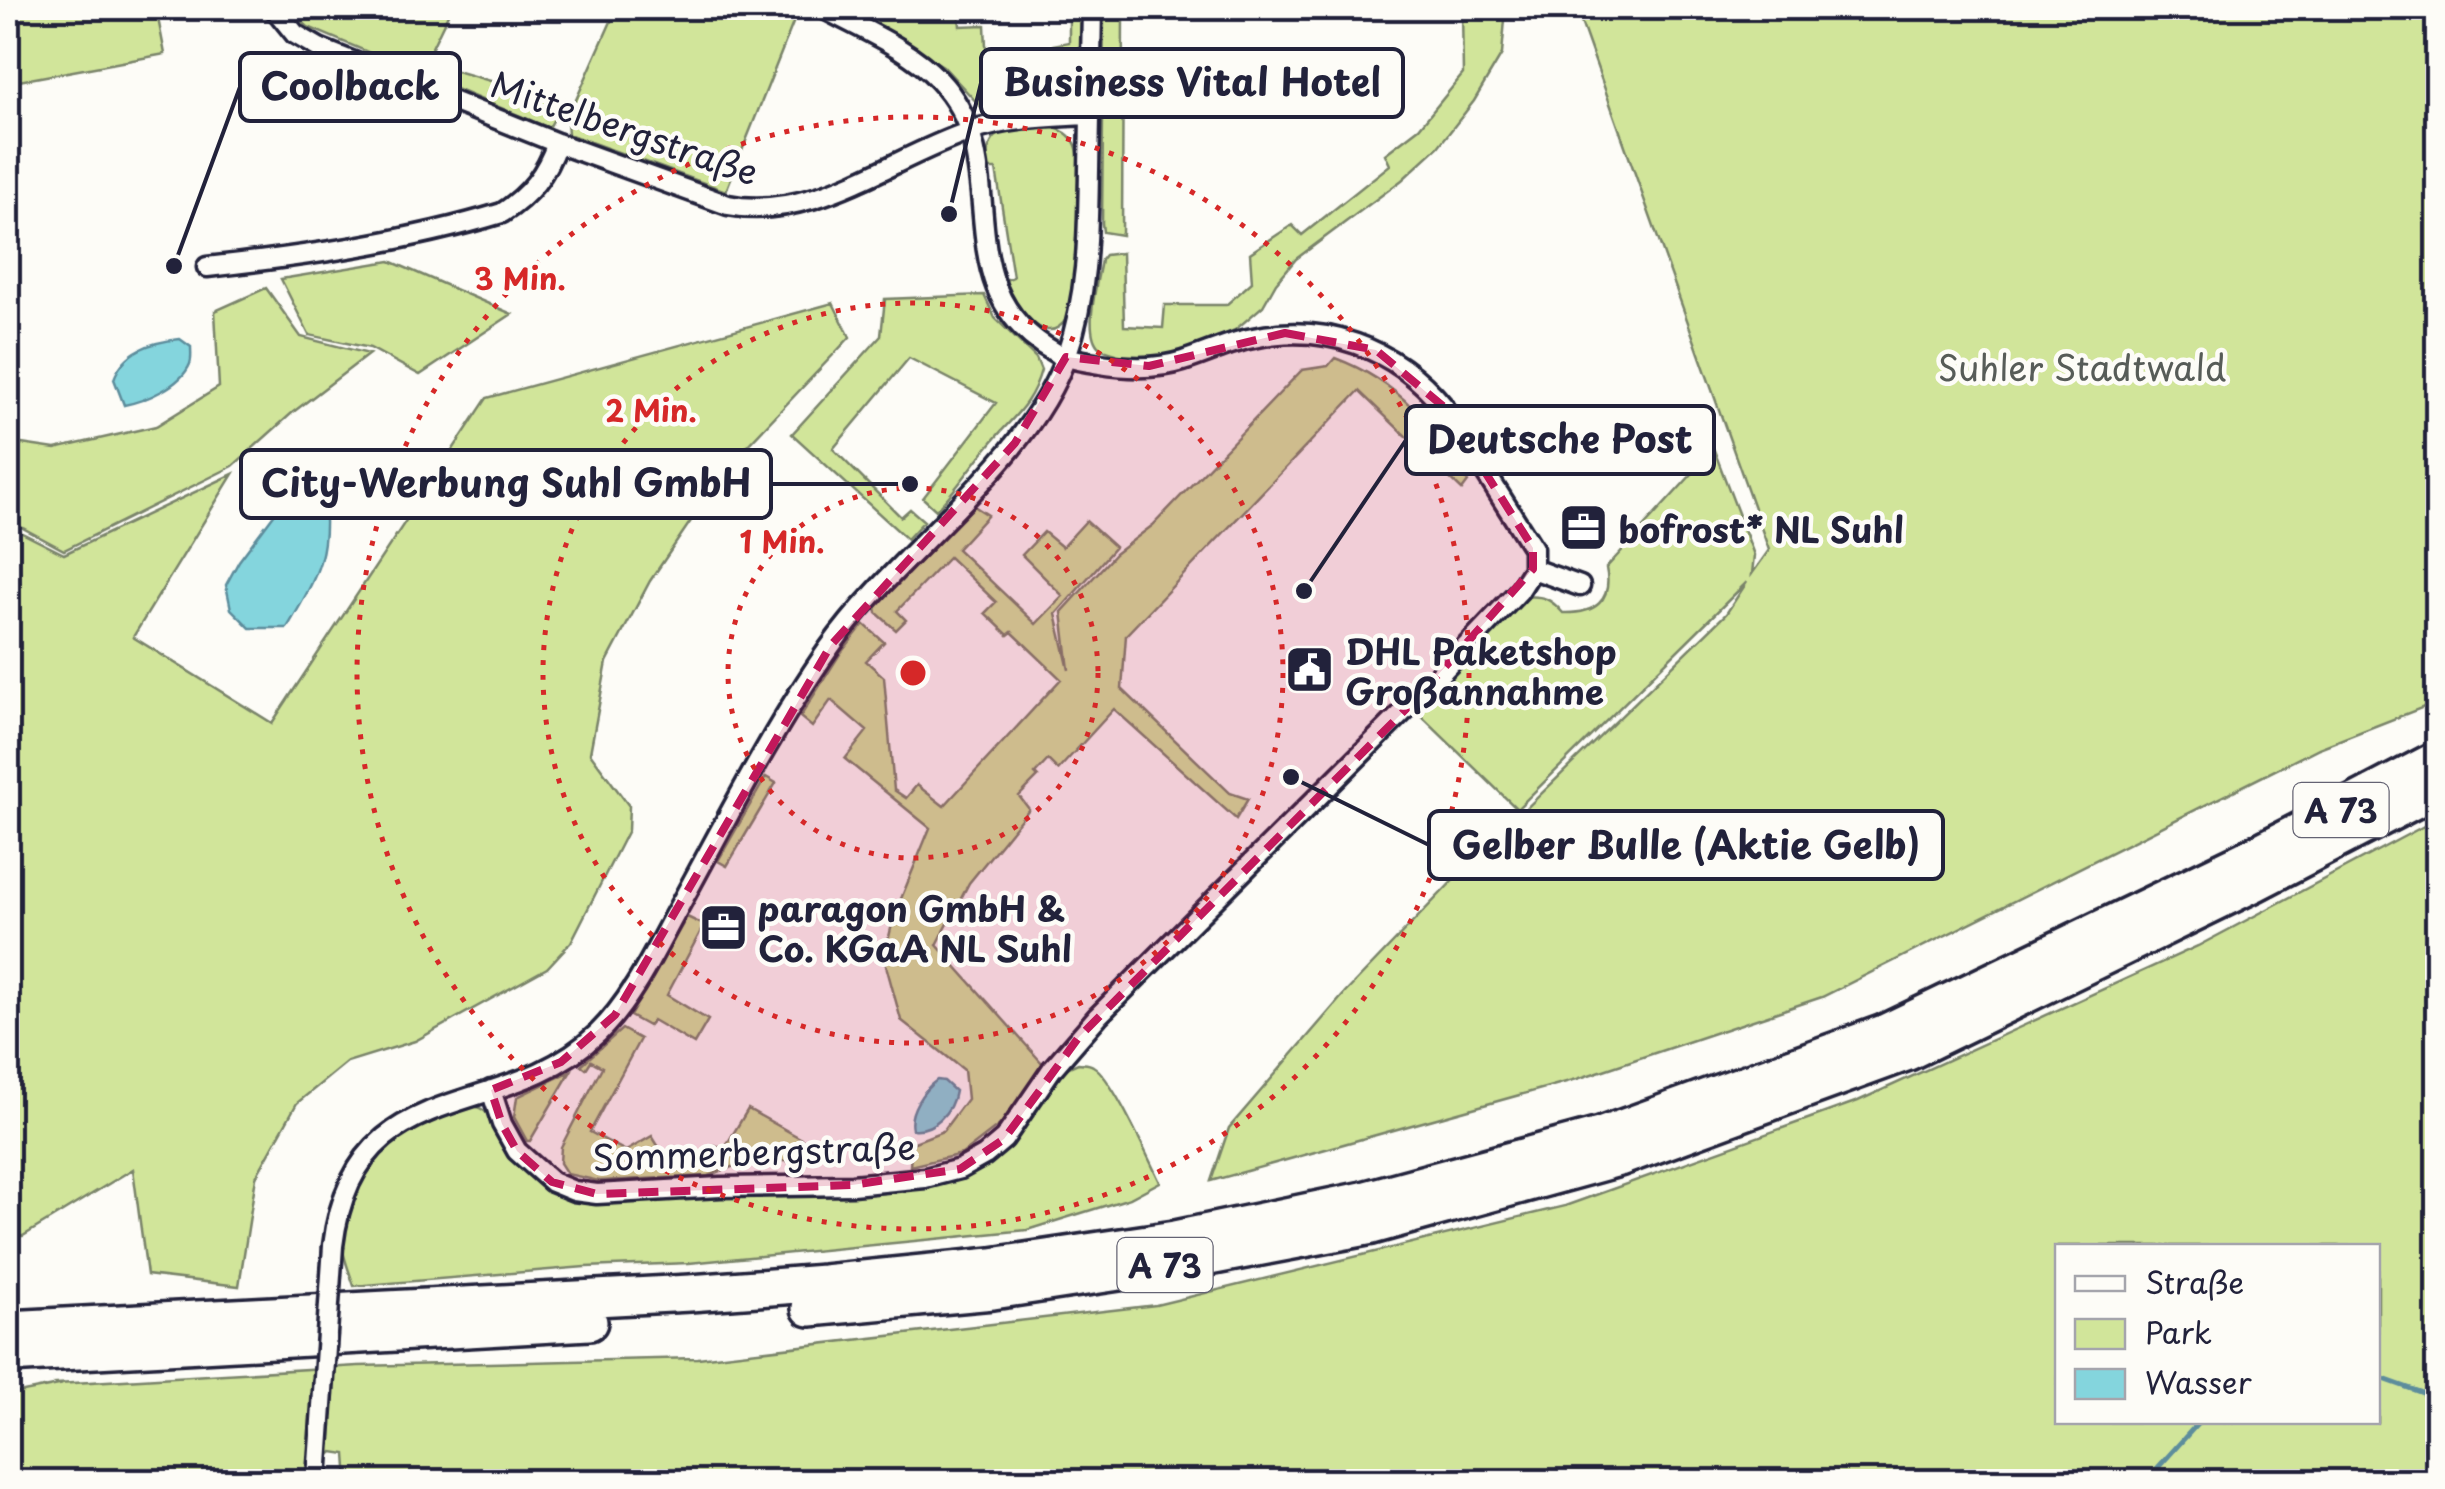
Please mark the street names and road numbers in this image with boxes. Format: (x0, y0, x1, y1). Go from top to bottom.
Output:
street label: Mittelbergstraße (484, 56, 766, 198)
road number: A 73 (2294, 783, 2388, 837)
street label: Sommerbergstraße (592, 1119, 916, 1183)
road number: A 73 (1118, 1238, 1212, 1292)

